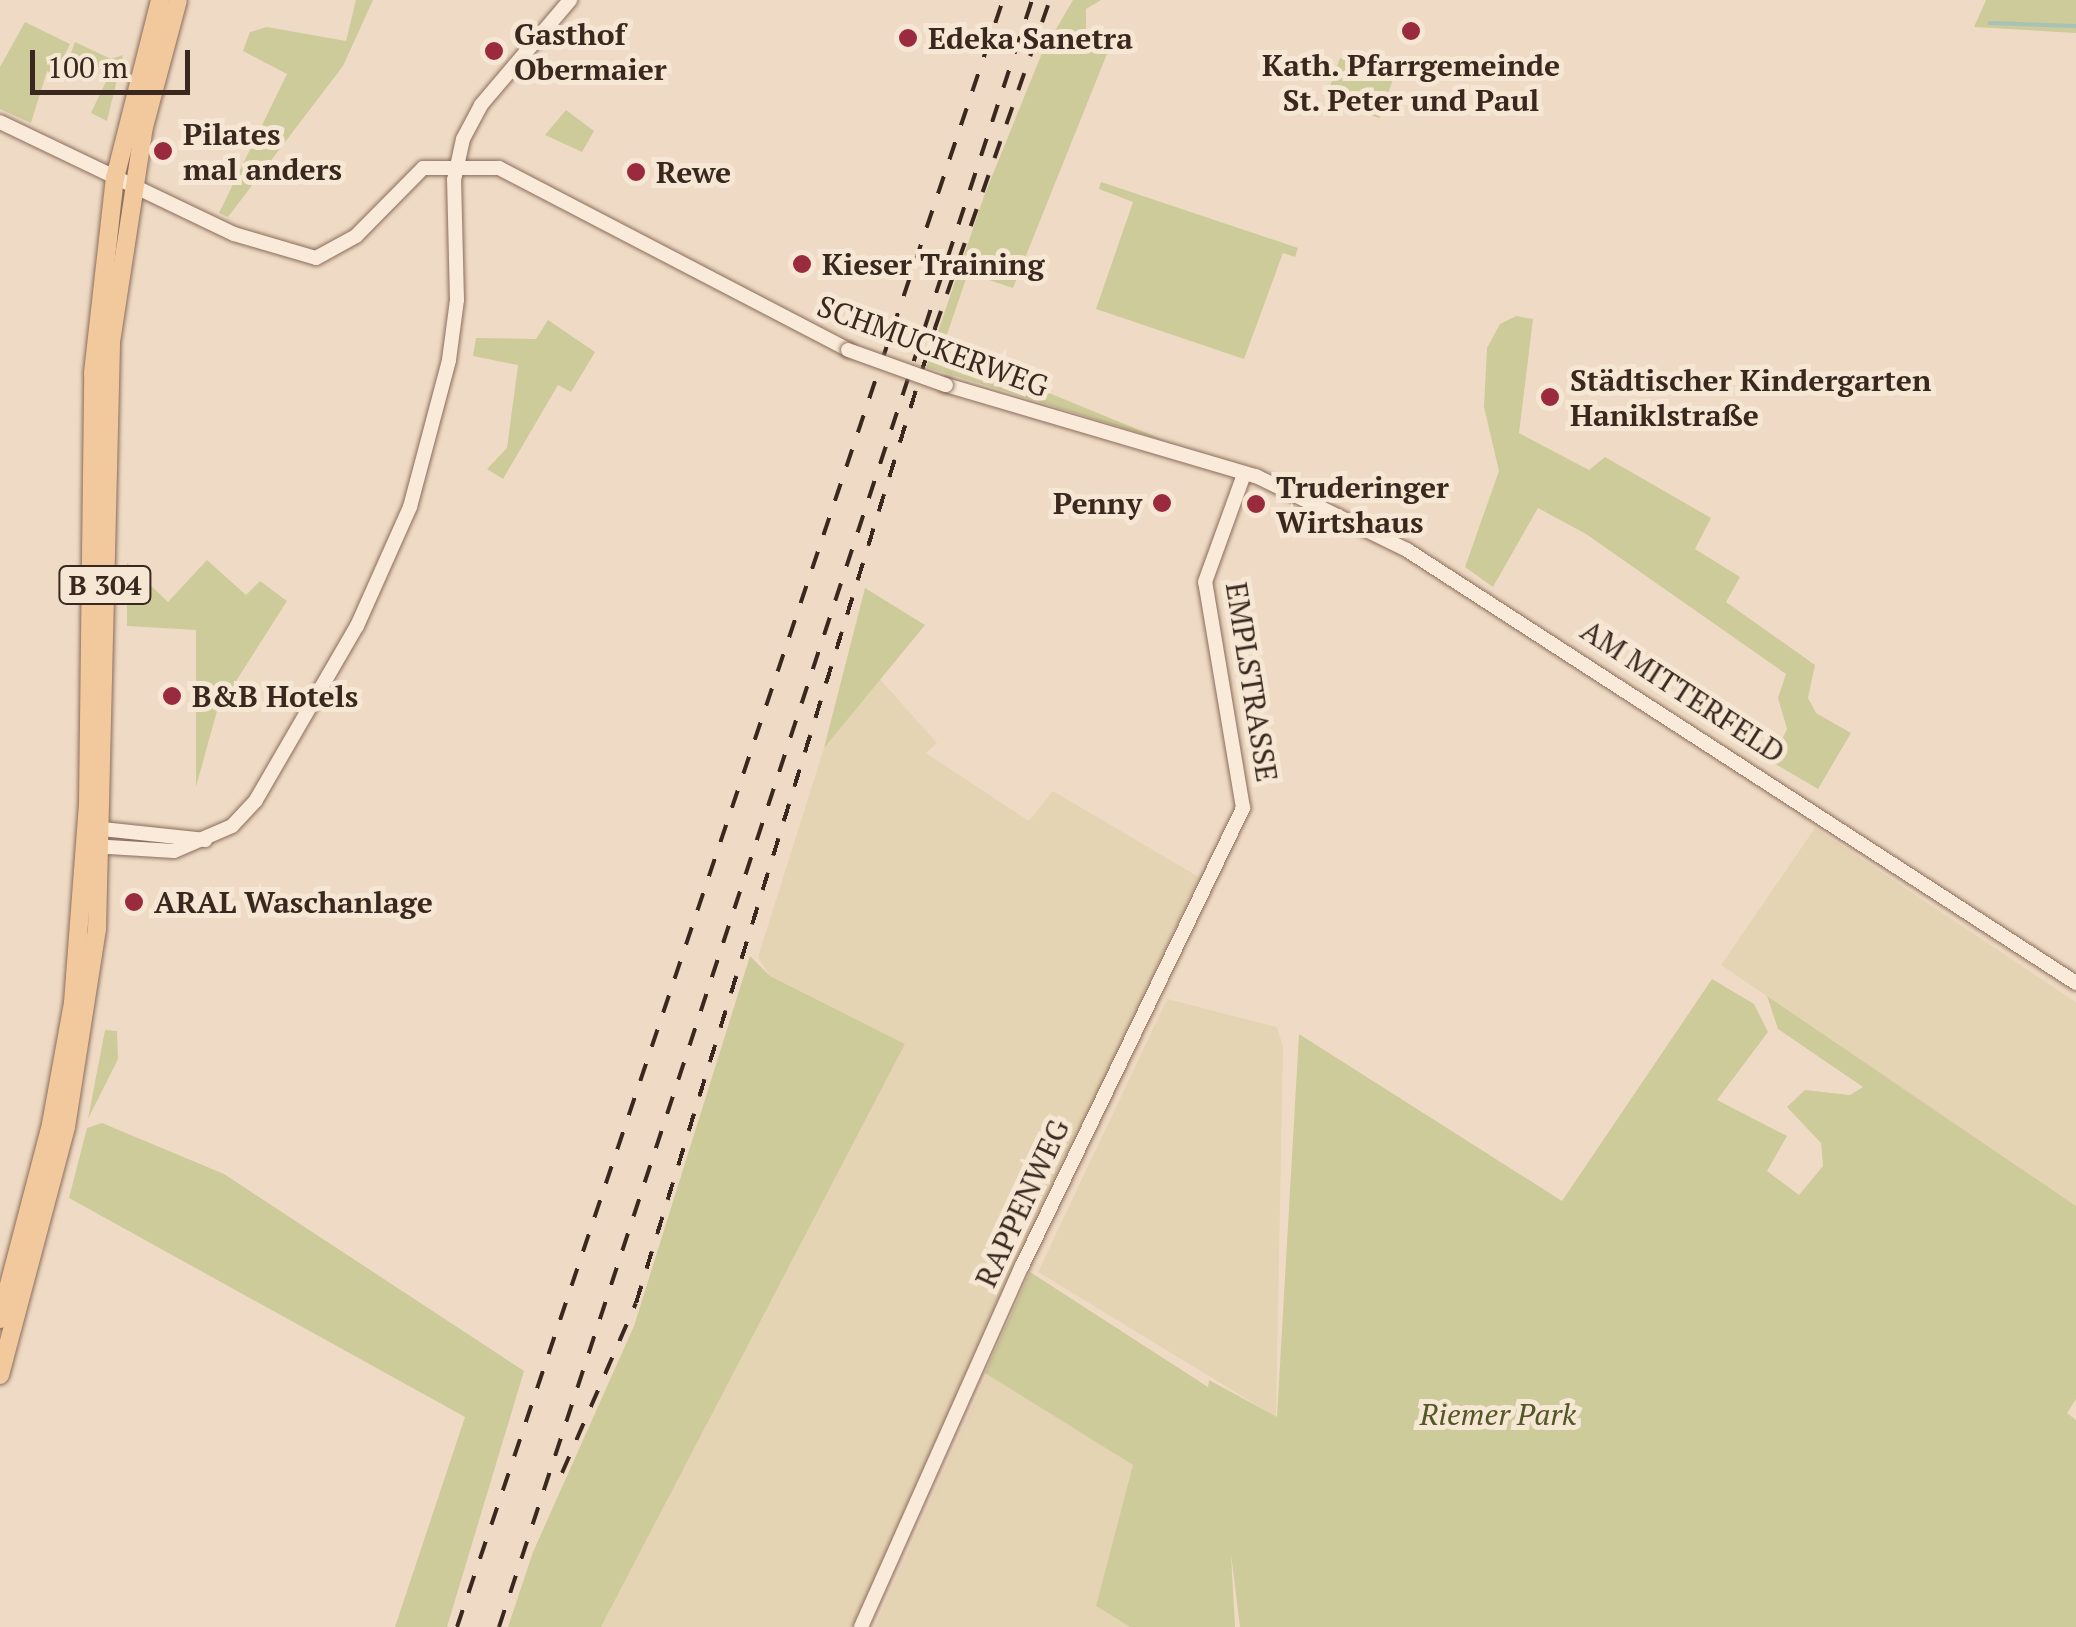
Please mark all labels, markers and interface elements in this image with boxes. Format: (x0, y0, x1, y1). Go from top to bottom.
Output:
place label: Gasthof Obermaier (514, 16, 667, 86)
place label: Edeka Sanetra (928, 20, 1133, 56)
marker: Kath. Pfarrgemeinde St. Peter und Paul (1400, 20, 1422, 42)
marker: Edeka Sanetra (897, 27, 919, 49)
scale bar (35, 30, 195, 92)
marker: Gasthof Obermaier (483, 40, 505, 62)
text: 100 m (47, 47, 128, 87)
place label: Kath. Pfarrgemeinde St. Peter und Paul (1261, 47, 1561, 118)
place label: Pilates mal anders (183, 116, 342, 186)
marker: Pilates mal anders (152, 140, 174, 162)
place label: Rewe (656, 154, 731, 190)
marker: Rewe (625, 161, 647, 183)
place label: Kieser Training (822, 246, 1044, 282)
marker: Kieser Training (791, 253, 813, 275)
street label: SCHMUCKERWEG (813, 288, 1053, 404)
place label: Städtischer Kindergarten Haniklstraße (1570, 362, 1931, 432)
marker: Städtischer Kindergarten Haniklstraße (1539, 386, 1561, 408)
place label: Truderinger Wirtshaus (1276, 469, 1449, 540)
place label: Penny (1053, 485, 1142, 521)
marker: Penny (1151, 492, 1173, 514)
marker: Truderinger Wirtshaus (1245, 493, 1267, 515)
road number: B 304 (58, 562, 152, 608)
street label: EMPLSTRASSE (1218, 580, 1286, 784)
street label: AM MITTERFELD (1574, 612, 1792, 770)
place label: B&B Hotels (192, 678, 358, 714)
marker: B&B Hotels (161, 685, 183, 707)
place label: ARAL Waschanlage (154, 884, 433, 920)
marker: ARAL Waschanlage (123, 891, 145, 913)
street label: RAPPENWEG (967, 1113, 1077, 1293)
park label: Riemer Park (1420, 1396, 1576, 1432)

